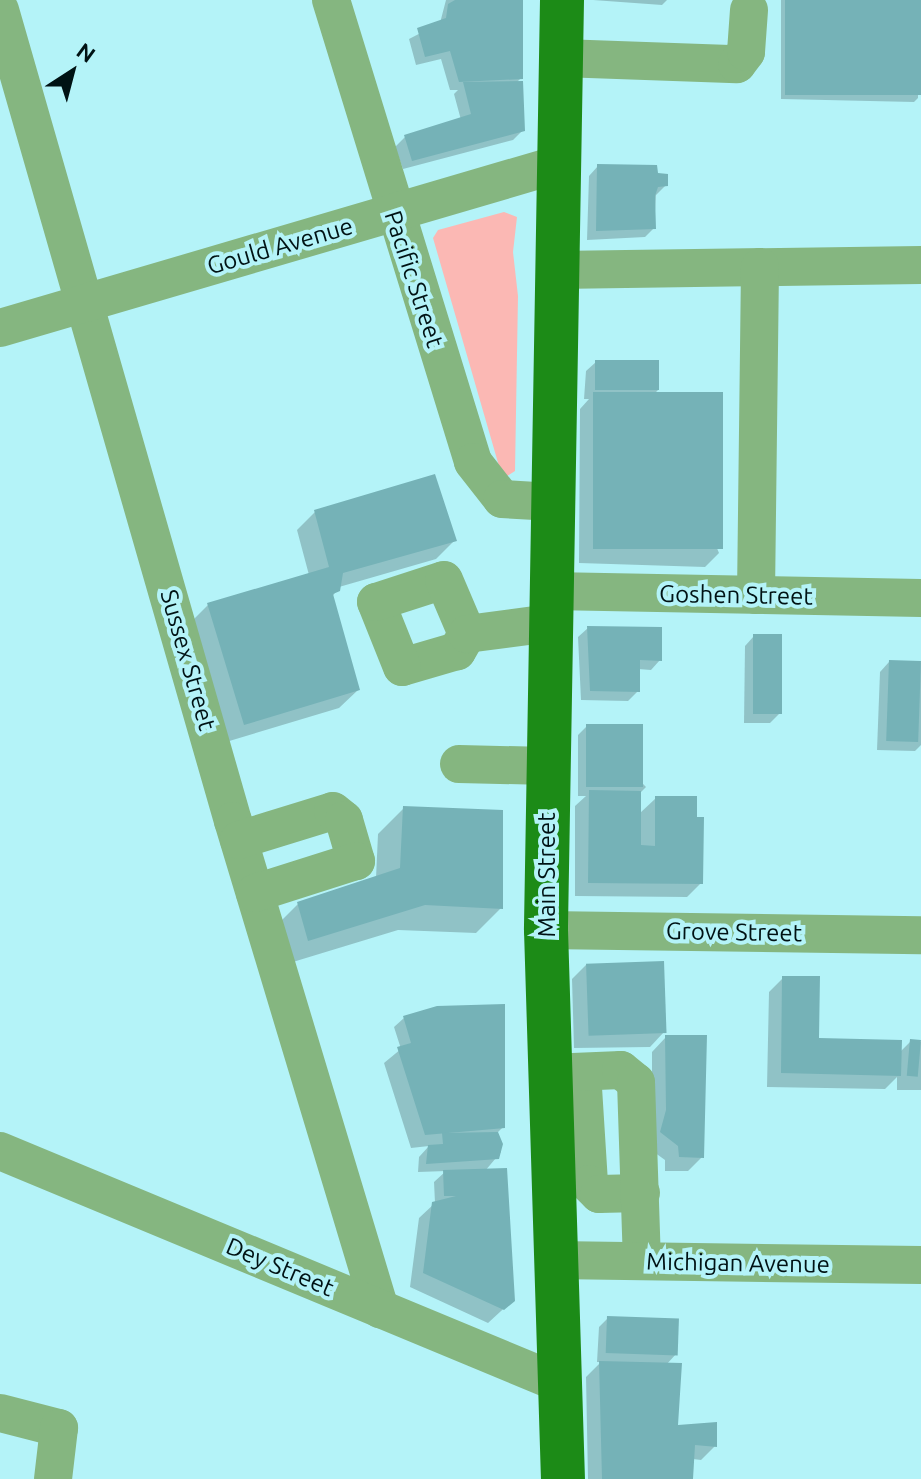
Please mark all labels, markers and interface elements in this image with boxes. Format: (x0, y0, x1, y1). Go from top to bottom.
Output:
north arrow (32, 32, 112, 112)
text: N (72, 37, 100, 67)
street label: Pacific Street (378, 207, 450, 351)
street label: Gould Avenue (204, 211, 356, 281)
street label: Goshen Street (659, 579, 813, 611)
street label: Sussex Street (154, 586, 222, 734)
street label: Main Street (533, 812, 561, 938)
street label: Grove Street (666, 916, 802, 948)
street label: Dey Street (222, 1231, 338, 1303)
street label: Michigan Avenue (646, 1247, 830, 1279)

